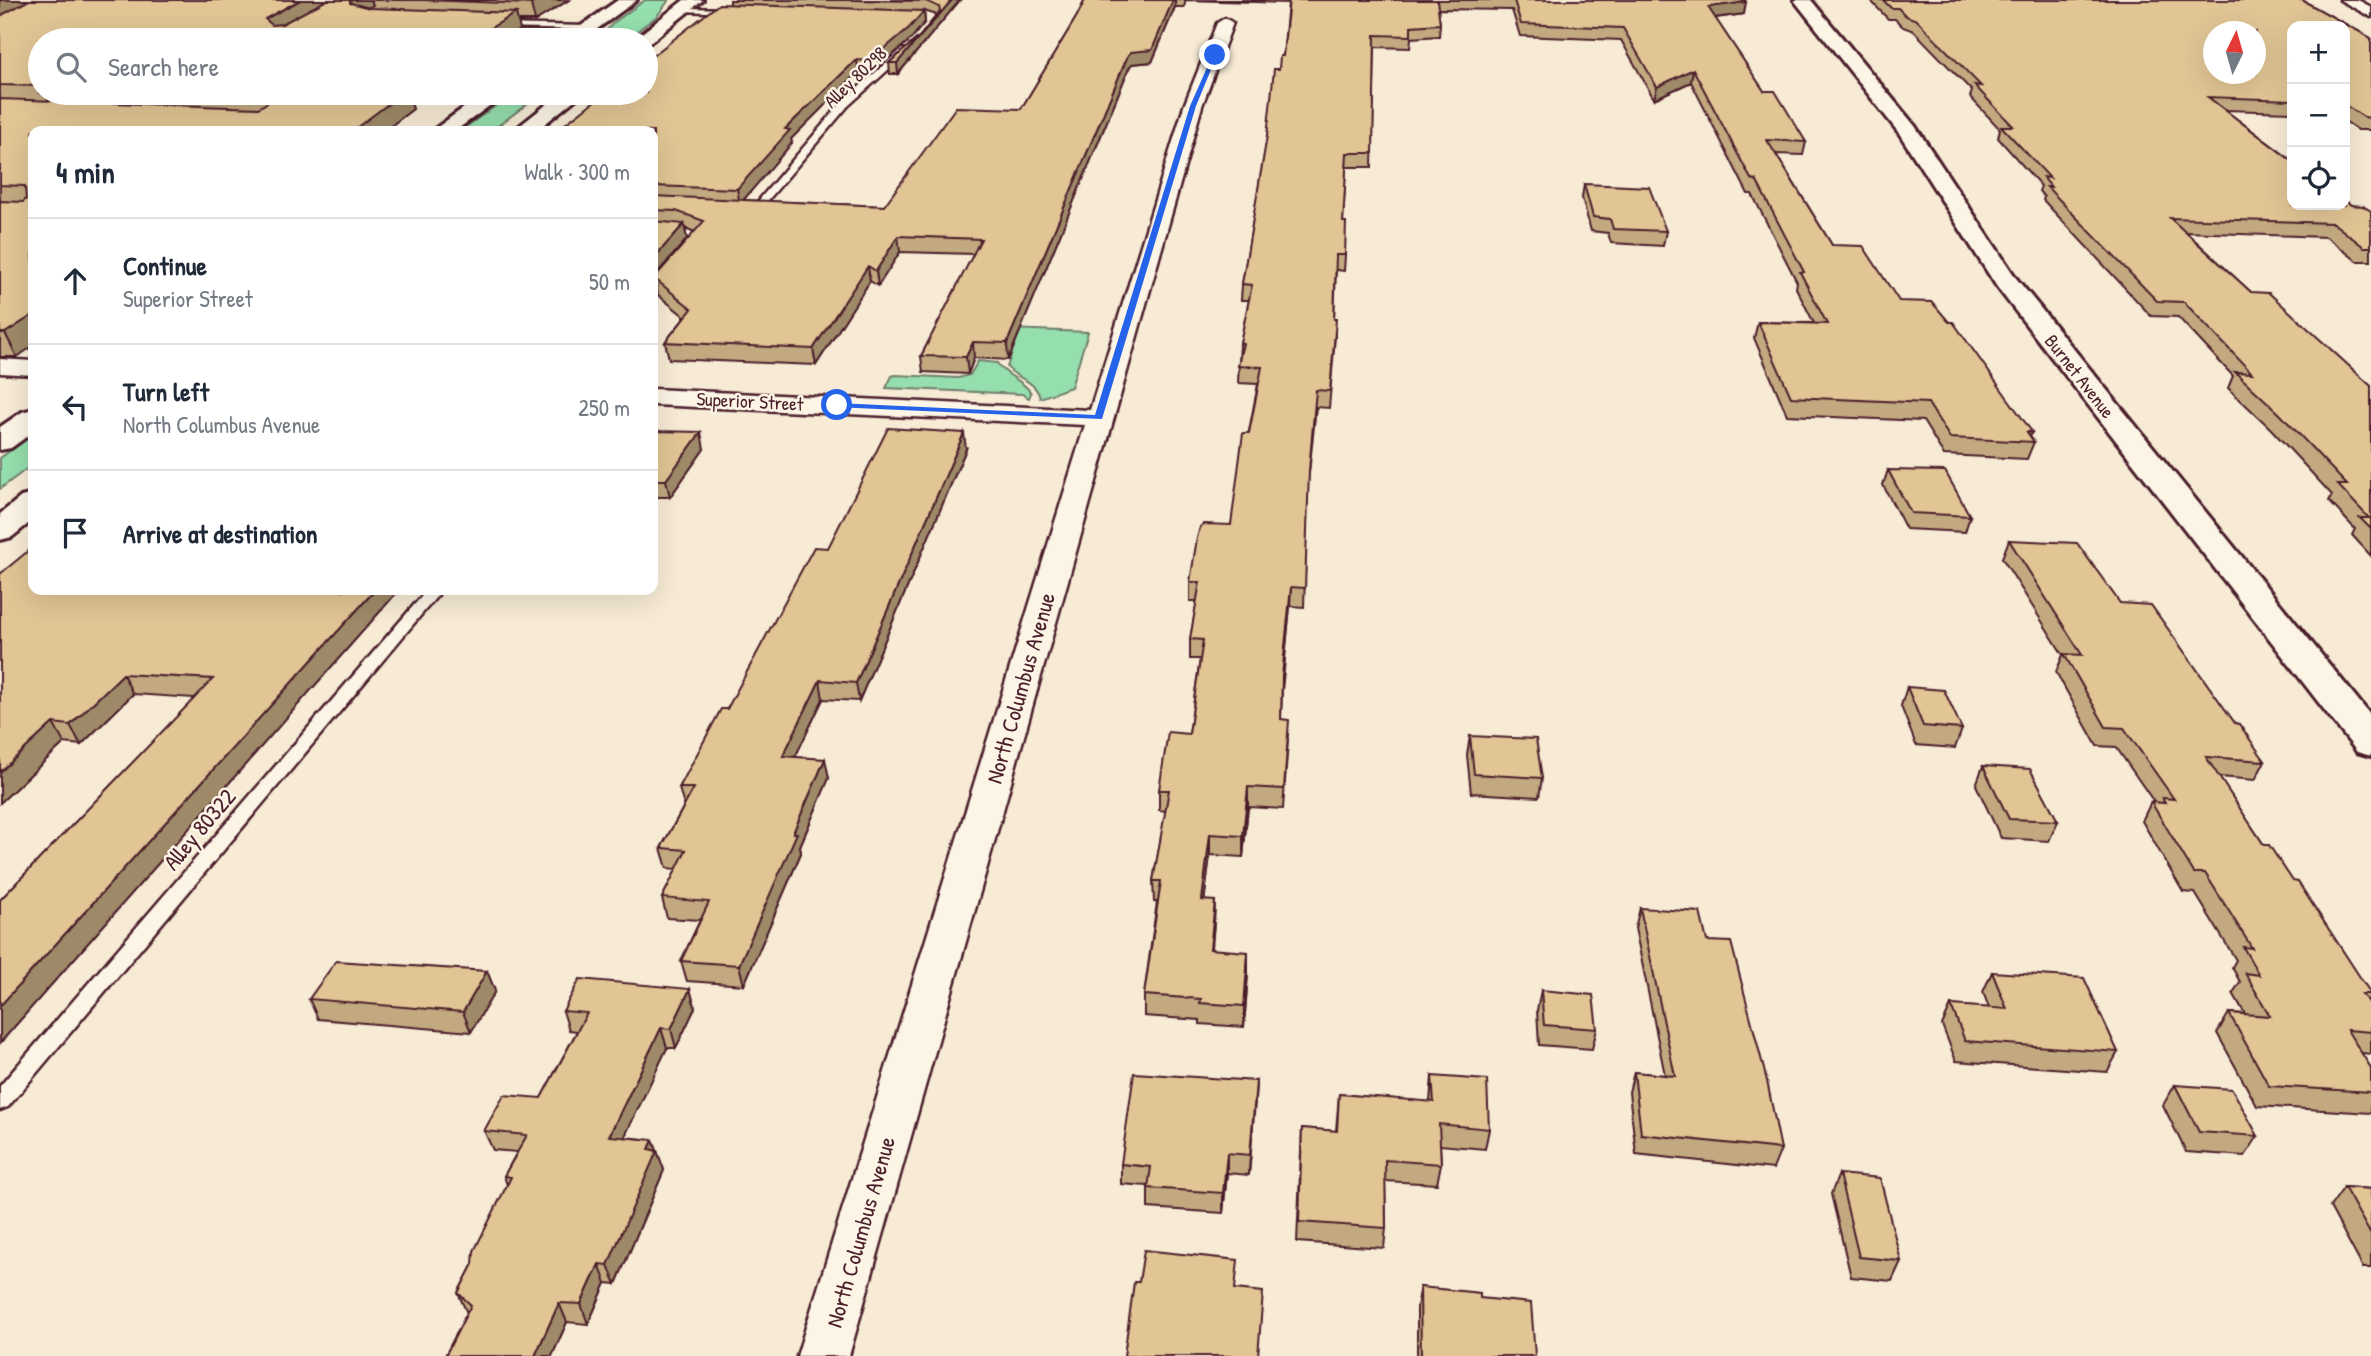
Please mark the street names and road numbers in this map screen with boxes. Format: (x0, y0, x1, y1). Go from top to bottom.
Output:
street label: Alley 80298 (818, 40, 892, 114)
street label: Burnet Avenue (2039, 329, 2121, 424)
street label: Superior Street (696, 385, 805, 417)
street label: North Columbus Avenue (978, 589, 1062, 787)
street label: Alley 80322 (156, 782, 242, 876)
street label: North Columbus Avenue (818, 1133, 902, 1331)

